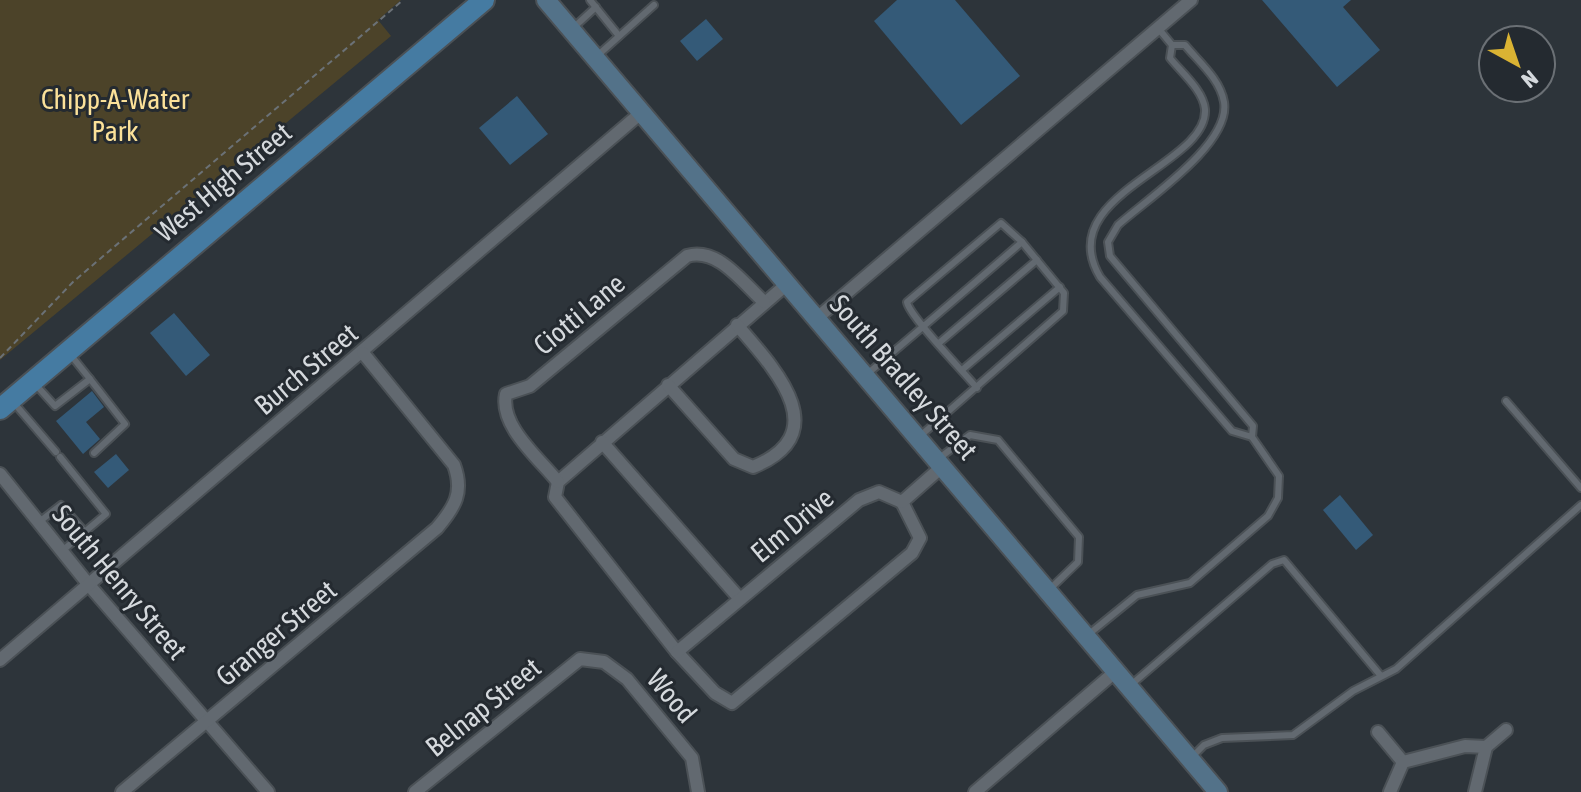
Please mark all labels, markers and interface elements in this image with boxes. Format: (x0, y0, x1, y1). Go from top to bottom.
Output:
north arrow (1477, 24, 1557, 104)
text: N (1517, 65, 1543, 93)
park label: Chipp-A-Water Park (41, 83, 190, 147)
street label: West High Street (149, 116, 297, 248)
street label: Ciotti Lane (527, 267, 631, 361)
street label: South Bradley Street (824, 288, 984, 466)
street label: Burch Street (248, 317, 364, 421)
street label: Elm Drive (744, 481, 840, 569)
street label: South Henry Street (46, 498, 194, 666)
street label: Granger Street (209, 574, 343, 692)
street label: Belnap Street (419, 651, 547, 763)
street label: Wood (641, 663, 703, 729)

